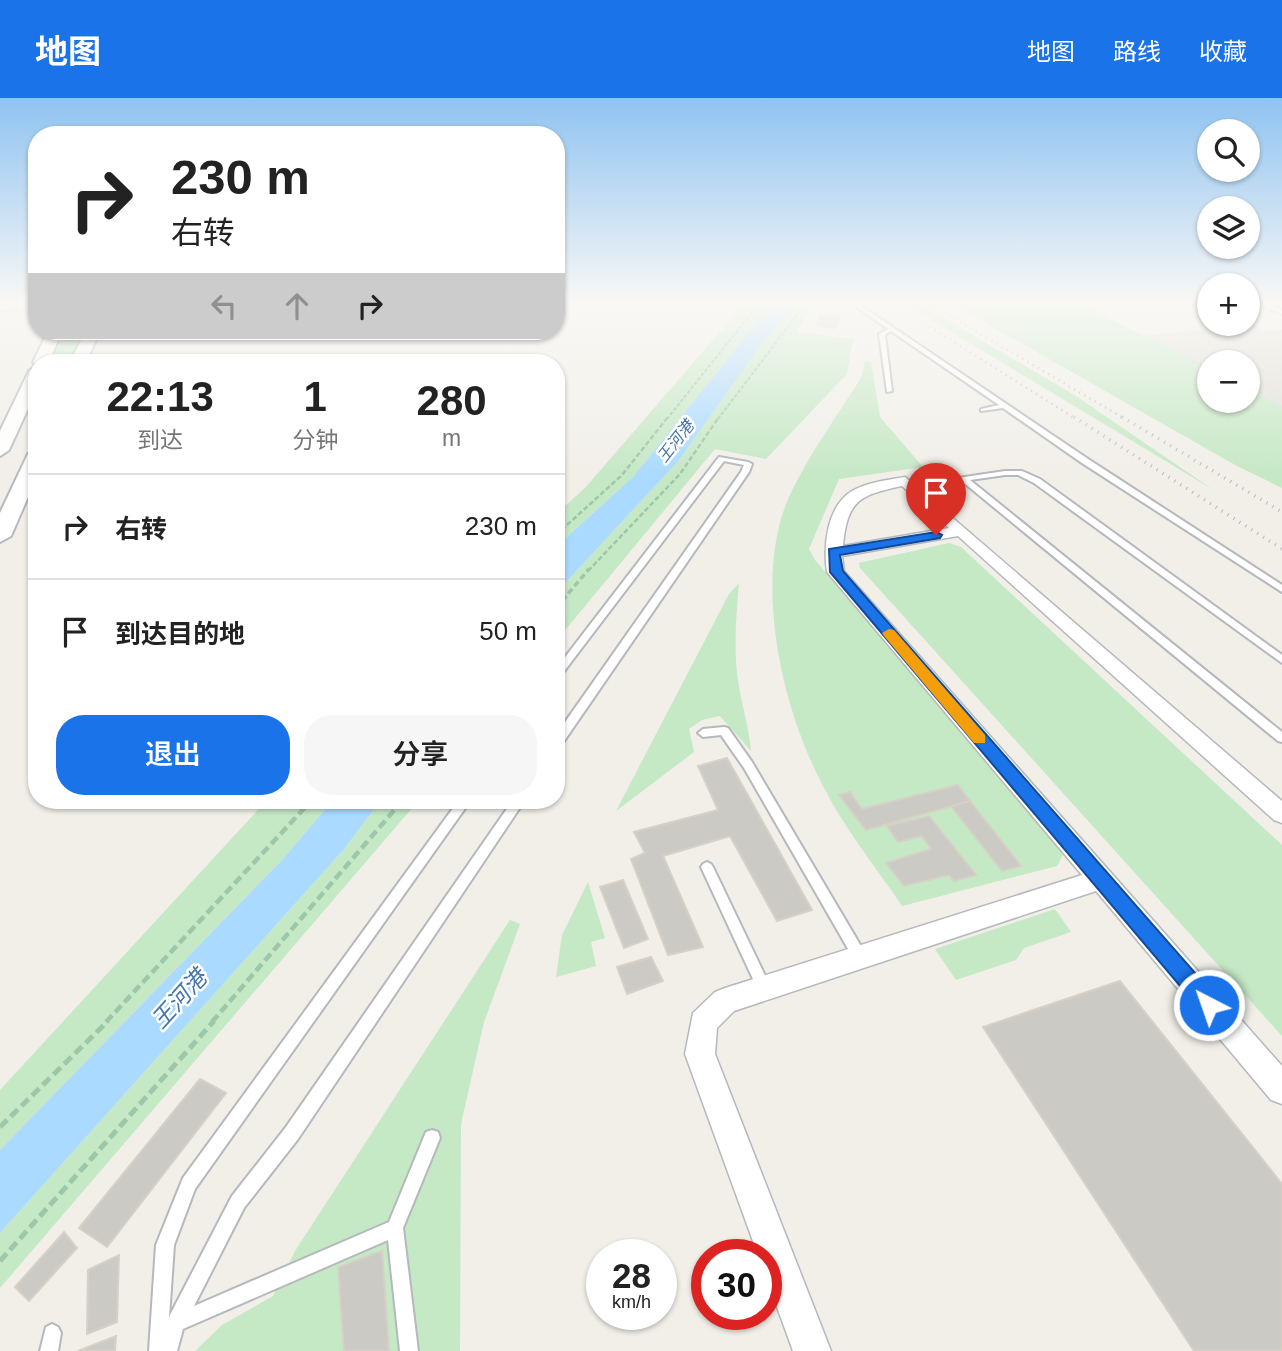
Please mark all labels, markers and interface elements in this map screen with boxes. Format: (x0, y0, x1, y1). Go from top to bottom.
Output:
text: 地图 (35, 33, 101, 70)
text: 地图 (1027, 38, 1075, 65)
text: 路线 (1113, 38, 1161, 65)
text: 收藏 (1199, 38, 1247, 65)
map controls (1197, 119, 1260, 413)
button: search (1197, 119, 1260, 182)
text: 230 m (171, 150, 310, 204)
icon: right (56, 154, 147, 245)
button: layers (1197, 196, 1260, 259)
text: 右转 (171, 215, 235, 251)
button: + (1197, 273, 1260, 336)
icon: left (205, 287, 243, 325)
icon: ahead (278, 287, 316, 325)
icon: right (351, 287, 389, 325)
button: − (1197, 350, 1260, 413)
text: 22:13 (106, 373, 214, 420)
text: 1 (303, 373, 327, 420)
text: 280 (417, 377, 487, 424)
water label: 王河港 (654, 416, 698, 465)
text: m (442, 425, 461, 451)
text: 到达 (137, 427, 183, 453)
text: 分钟 (292, 427, 338, 453)
pin (906, 463, 966, 535)
icon: arrive (917, 474, 955, 512)
icon: right (56, 508, 94, 546)
text: 230 m (465, 511, 537, 541)
text: 右转 (115, 514, 167, 544)
icon: arrive (56, 613, 94, 651)
text: 50 m (479, 616, 537, 646)
text: 到达目的地 (115, 619, 245, 649)
button: 退出 (56, 715, 290, 795)
button: 分享 (304, 715, 537, 795)
water label: 王河港 (146, 962, 214, 1033)
position arrow (1172, 968, 1246, 1042)
speed limit sign: 30 (691, 1239, 782, 1330)
text: 28 (612, 1256, 651, 1295)
text: km/h (612, 1292, 651, 1312)

